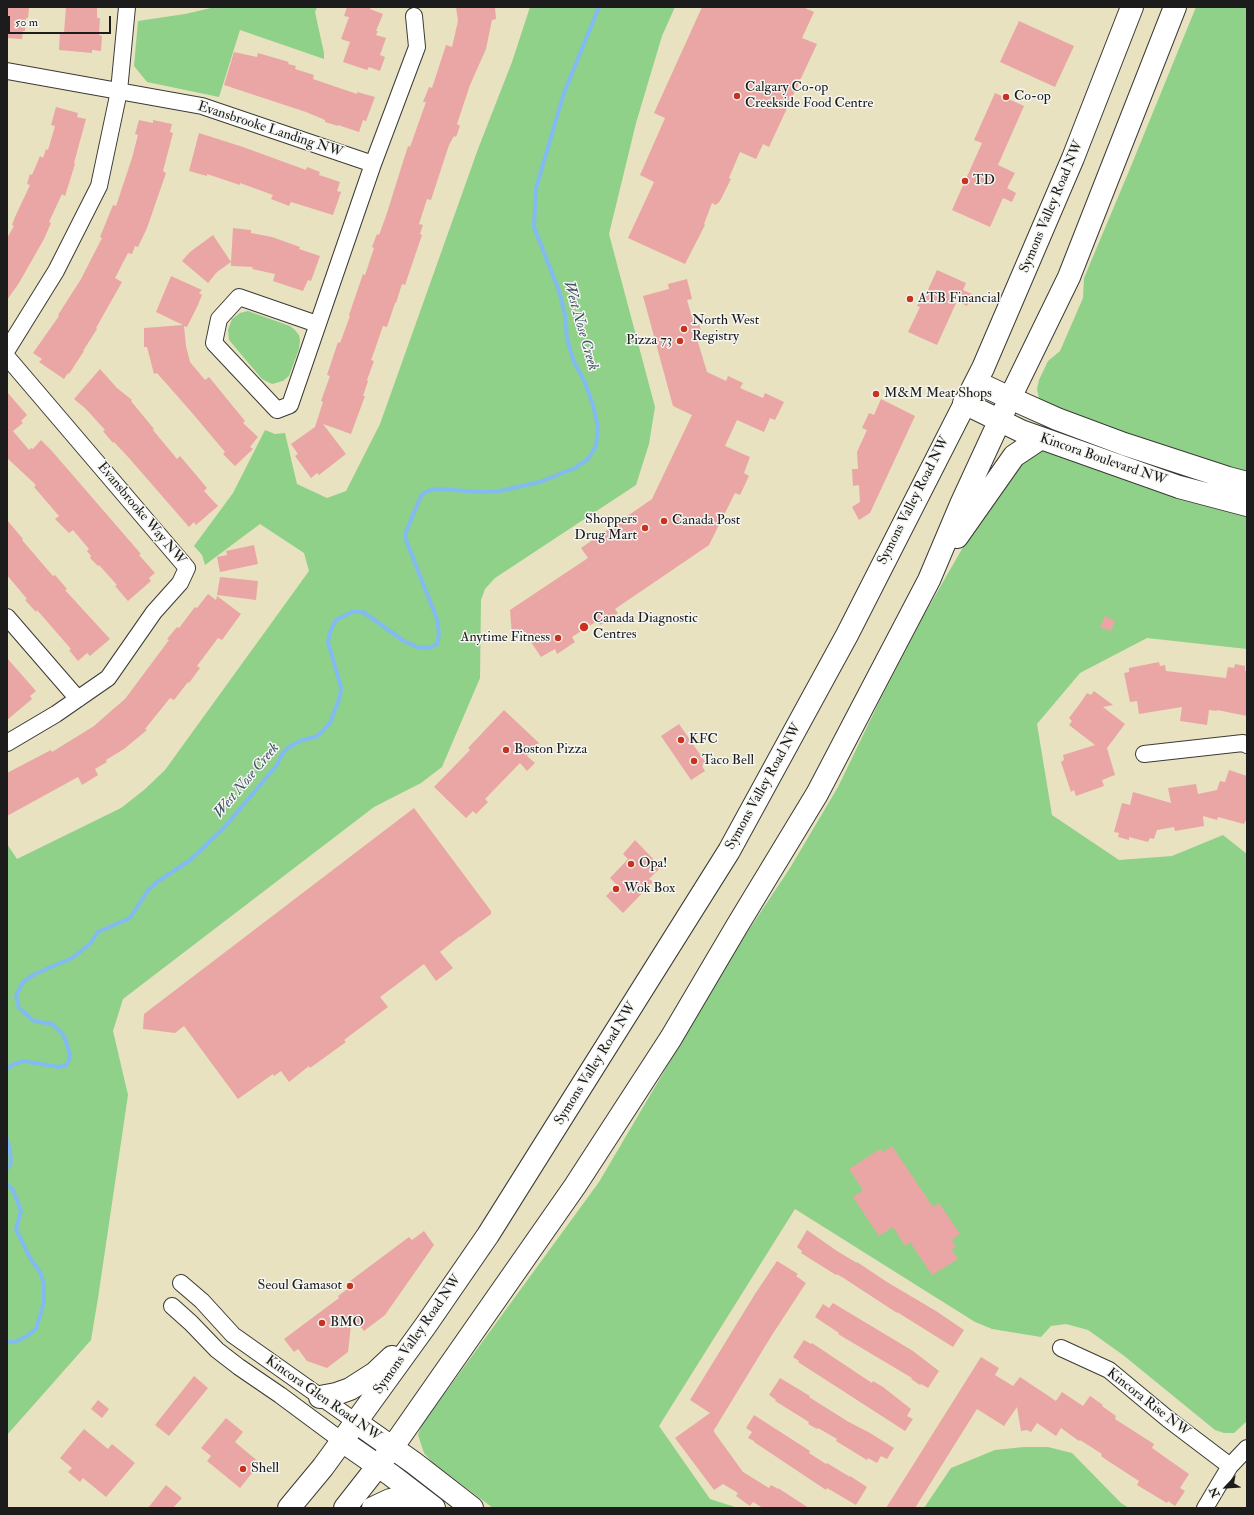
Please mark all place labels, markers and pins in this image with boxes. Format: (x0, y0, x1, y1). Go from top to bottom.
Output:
place label: Calgary Co-op Creekside Food Centre (745, 80, 873, 112)
place label: Co-op (1014, 89, 1051, 105)
marker: Calgary Co-op Creekside Food Centre (732, 91, 742, 101)
marker: Co-op (1001, 92, 1011, 102)
place label: TD (973, 173, 995, 189)
marker: TD (960, 176, 970, 186)
place label: ATB Financial (918, 291, 1000, 307)
marker: ATB Financial (905, 294, 915, 304)
place label: North West Registry (692, 313, 759, 346)
marker: North West Registry (679, 324, 689, 334)
place label: Pizza 73 (626, 333, 672, 349)
marker: Pizza 73 (675, 336, 685, 346)
place label: M&M Meat Shops (884, 386, 992, 402)
marker: M&M Meat Shops (871, 389, 881, 399)
place label: Shoppers Drug Mart (574, 512, 637, 544)
place label: Canada Post (672, 513, 740, 529)
marker: Canada Post (659, 516, 669, 526)
marker: Shoppers Drug Mart (640, 523, 650, 533)
place label: Canada Diagnostic Centres (593, 611, 698, 644)
marker: Canada Diagnostic Centres (578, 621, 590, 633)
place label: Anytime Fitness (460, 630, 550, 646)
marker: Anytime Fitness (553, 633, 563, 643)
place label: KFC (689, 732, 718, 748)
marker: KFC (676, 735, 686, 745)
place label: Boston Pizza (514, 742, 587, 758)
marker: Boston Pizza (501, 745, 511, 755)
place label: Taco Bell (702, 753, 754, 769)
marker: Taco Bell (689, 756, 699, 766)
place label: Opa! (639, 856, 667, 872)
marker: Opa! (626, 859, 636, 869)
place label: Wok Box (624, 881, 675, 897)
marker: Wok Box (611, 884, 621, 894)
place label: Seoul Gamasot (258, 1278, 342, 1294)
marker: Seoul Gamasot (345, 1281, 355, 1291)
place label: BMO (330, 1315, 364, 1331)
marker: BMO (317, 1318, 327, 1328)
place label: Shell (251, 1461, 279, 1477)
marker: Shell (238, 1464, 248, 1474)

